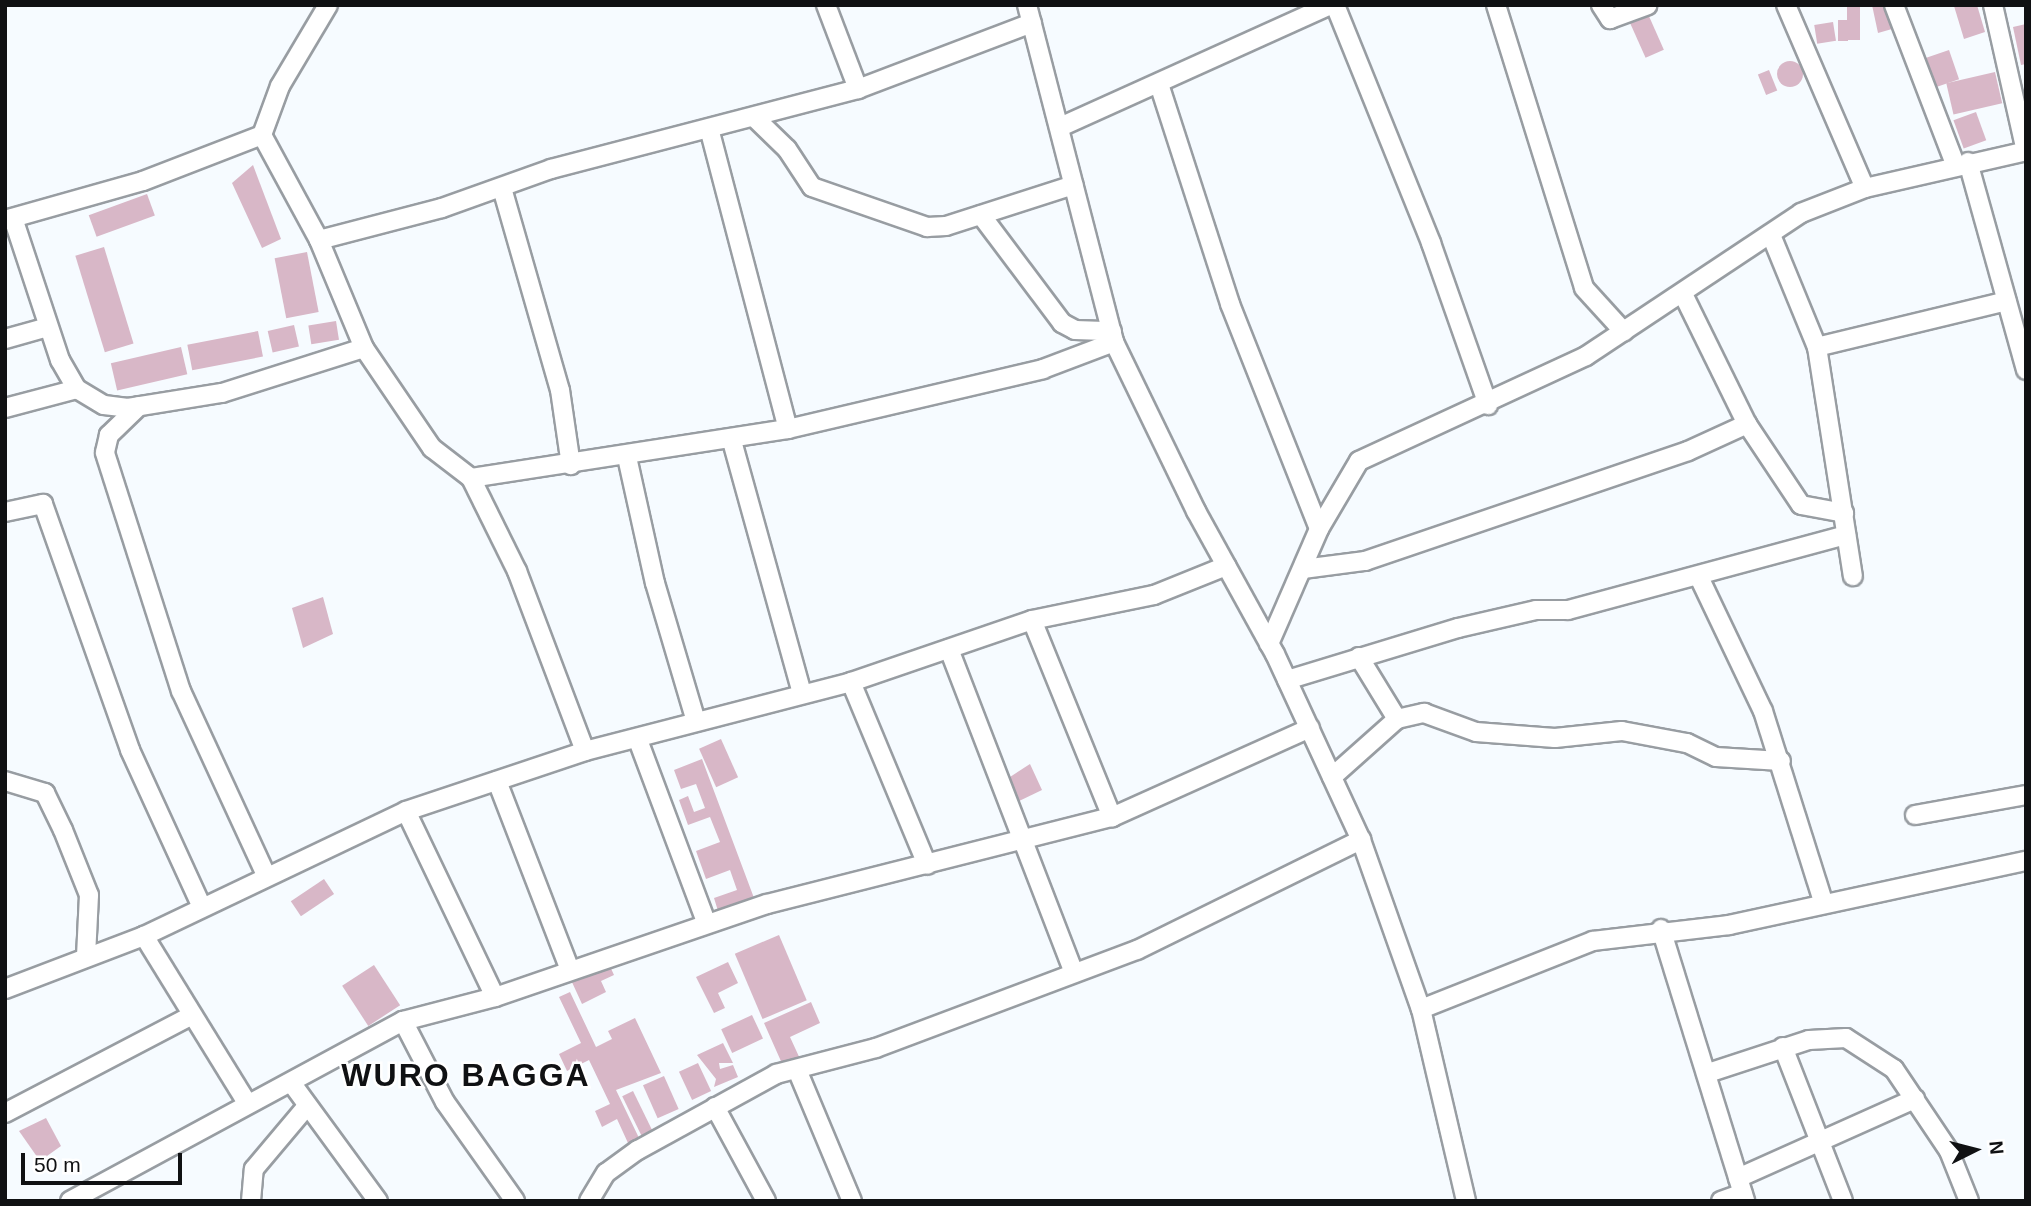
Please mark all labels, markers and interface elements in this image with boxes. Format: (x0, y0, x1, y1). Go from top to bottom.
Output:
district label: WURO BAGGA (343, 1056, 589, 1094)
north arrow (1940, 1115, 2010, 1185)
scale bar (24, 1140, 186, 1184)
text: N (1985, 1140, 2008, 1156)
text: 50 m (34, 1153, 81, 1176)

